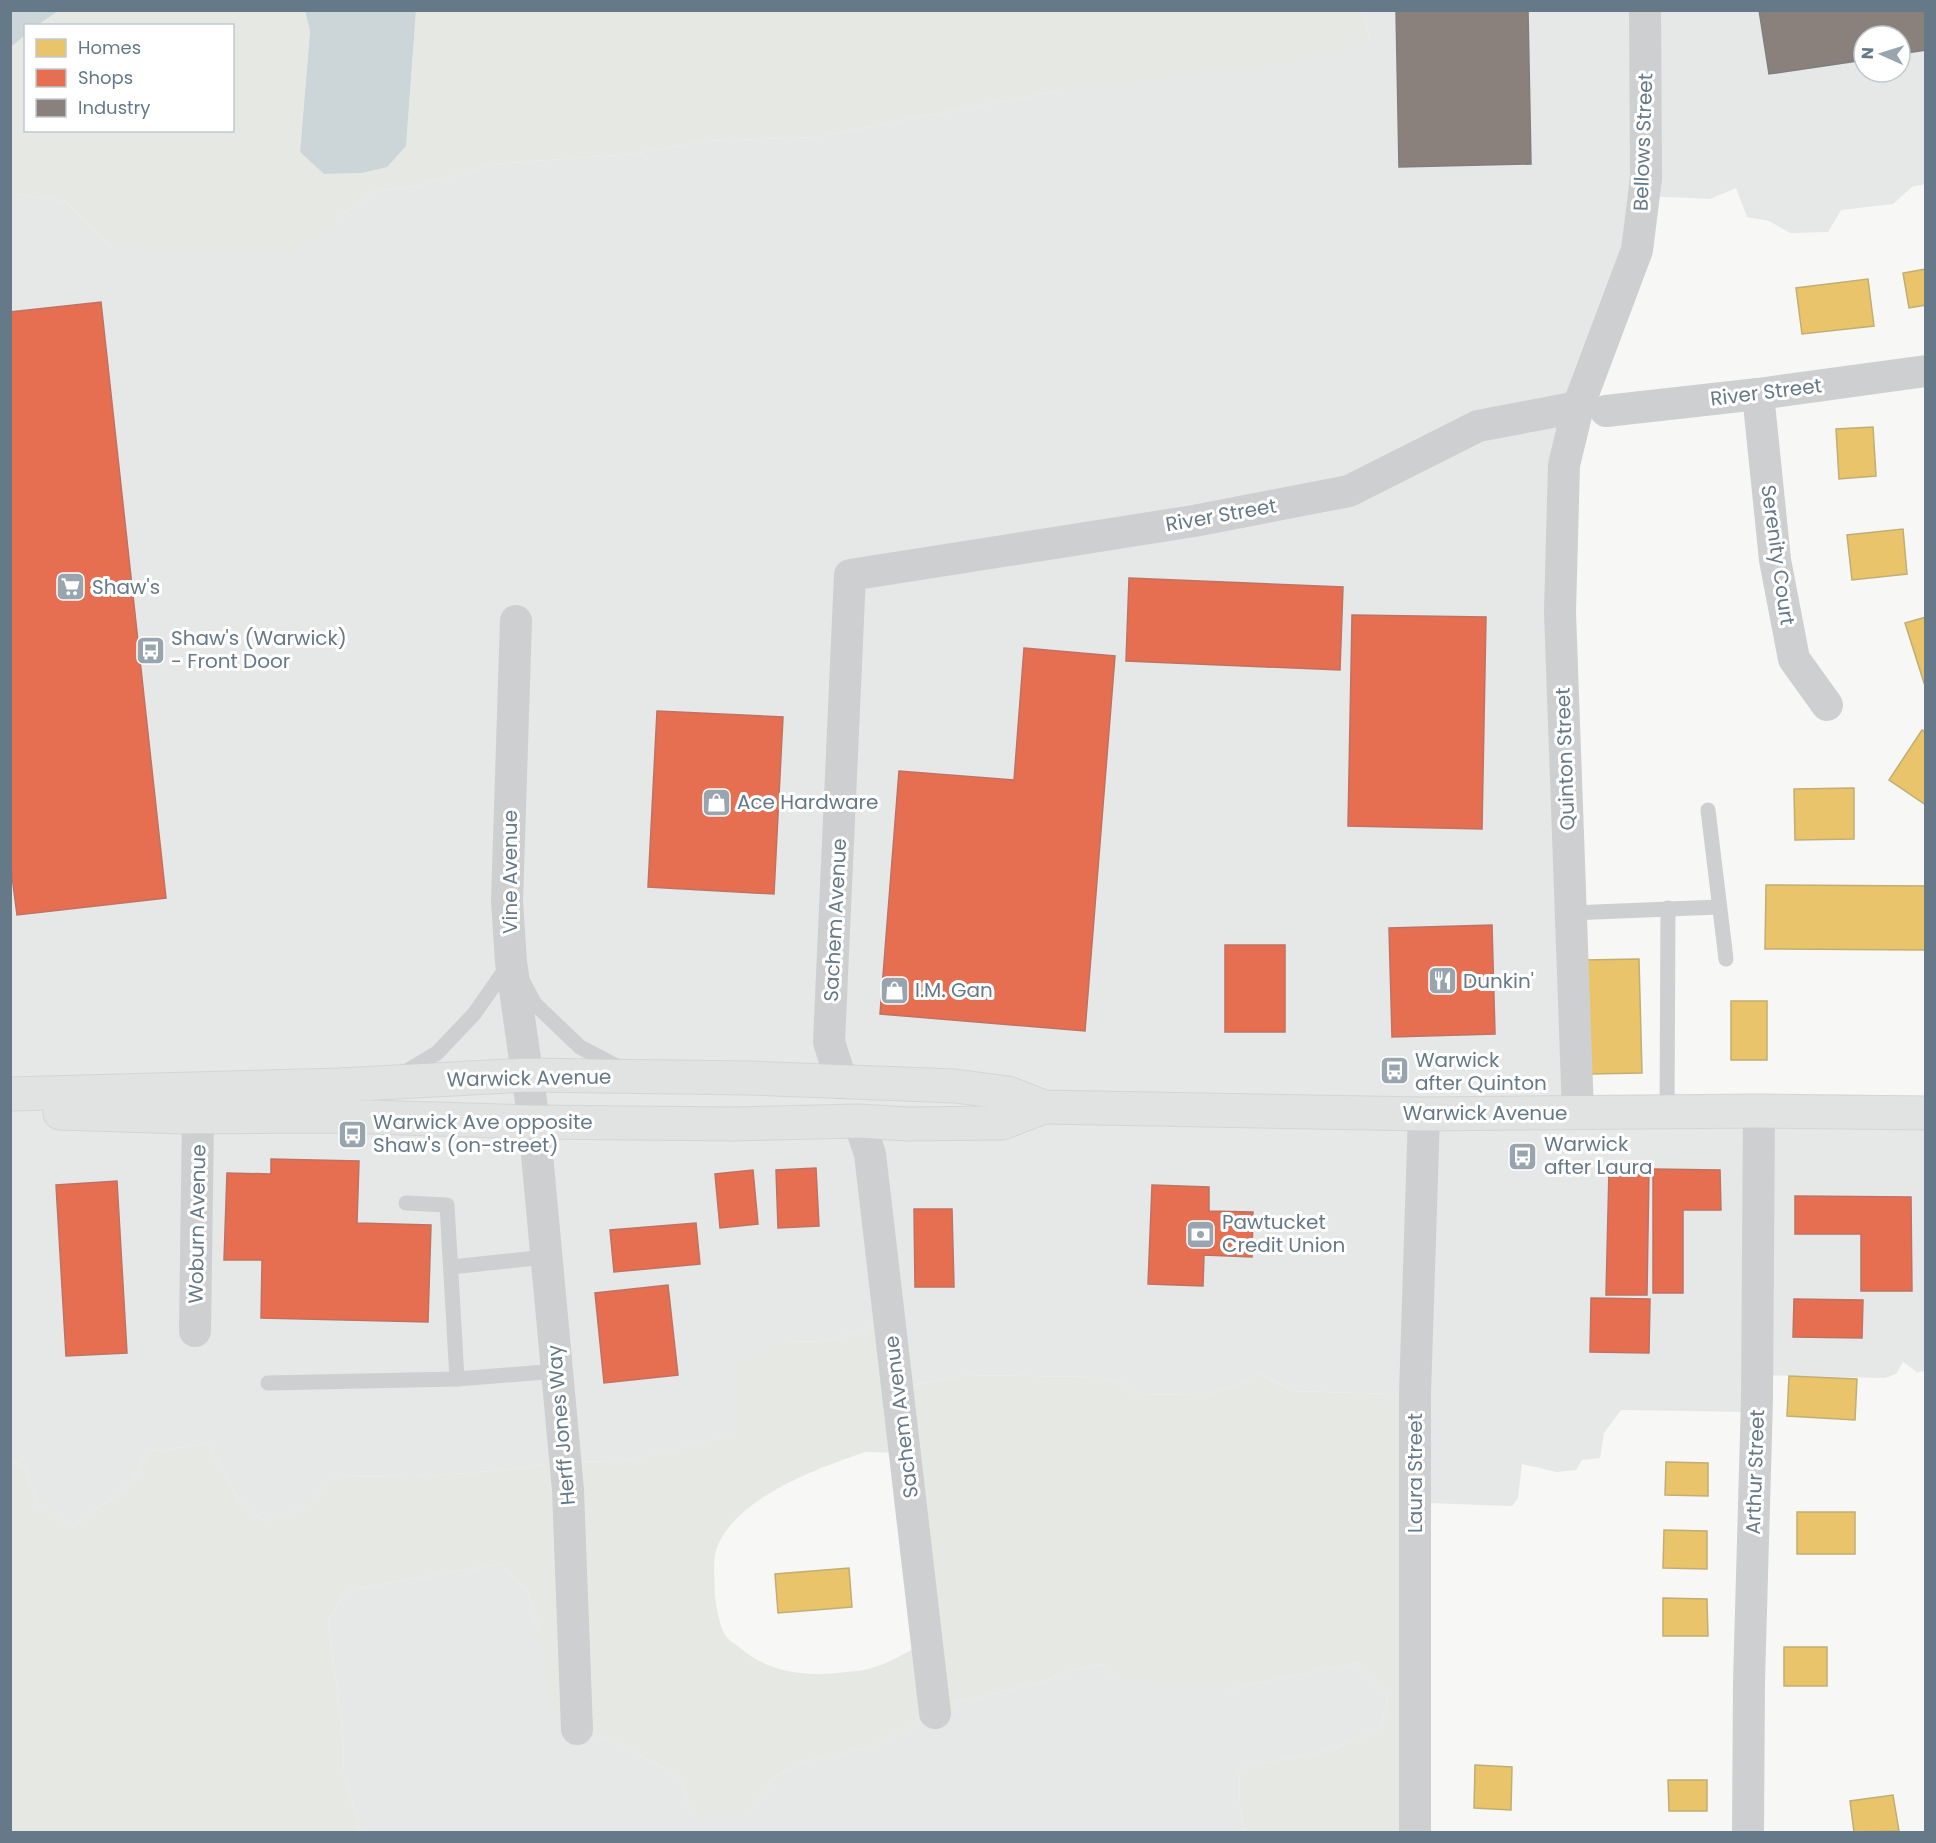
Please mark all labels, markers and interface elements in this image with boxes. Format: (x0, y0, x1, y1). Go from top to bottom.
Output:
legend (24, 24, 234, 132)
north arrow (1852, 24, 1912, 84)
text: Homes (78, 35, 141, 60)
text: N (1856, 47, 1879, 60)
text: Shops (78, 65, 133, 90)
street label: Bellows Street (1627, 73, 1659, 211)
text: Industry (78, 95, 150, 120)
street label: River Street (1709, 371, 1823, 413)
street label: Serenity Court (1754, 483, 1802, 627)
street label: River Street (1163, 491, 1279, 539)
supermarket icon: Shaw's (55, 571, 87, 603)
place label: Shaw's (92, 573, 160, 601)
place label: Shaw's (Warwick) - Front Door (171, 624, 347, 675)
bus stop icon: Shaw's (Warwick) - Front Door (134, 634, 166, 666)
street label: Quinton Street (1549, 687, 1581, 831)
shop icon: Ace Hardware (700, 786, 732, 818)
place label: Ace Hardware (737, 788, 878, 816)
street label: Vine Avenue (496, 810, 524, 934)
street label: Sachem Avenue (817, 838, 853, 1002)
restaurant icon: Dunkin' (1426, 965, 1458, 997)
place label: Dunkin' (1463, 967, 1534, 995)
shop icon: I.M. Gan (878, 974, 910, 1006)
place label: I.M. Gan (915, 976, 993, 1004)
place label: Warwick after Quinton (1415, 1046, 1547, 1097)
bus stop icon: Warwick after Quinton (1378, 1055, 1410, 1087)
street label: Warwick Avenue (446, 1063, 612, 1093)
street label: Warwick Avenue (1403, 1099, 1567, 1127)
place label: Warwick Ave opposite Shaw's (on-street) (373, 1108, 593, 1159)
bus stop icon: Warwick Ave opposite Shaw's (on-street) (336, 1118, 368, 1150)
place label: Warwick after Laura (1544, 1130, 1653, 1181)
bus stop icon: Warwick after Laura (1507, 1140, 1539, 1172)
street label: Woburn Avenue (182, 1144, 212, 1304)
place label: Pawtucket Credit Union (1222, 1208, 1345, 1259)
bank icon: Pawtucket Credit Union (1185, 1218, 1217, 1250)
street label: Sachem Avenue (877, 1334, 925, 1500)
street label: Herff Jones Way (540, 1344, 582, 1506)
street label: Arthur Street (1739, 1409, 1771, 1535)
street label: Laura Street (1401, 1413, 1429, 1533)

